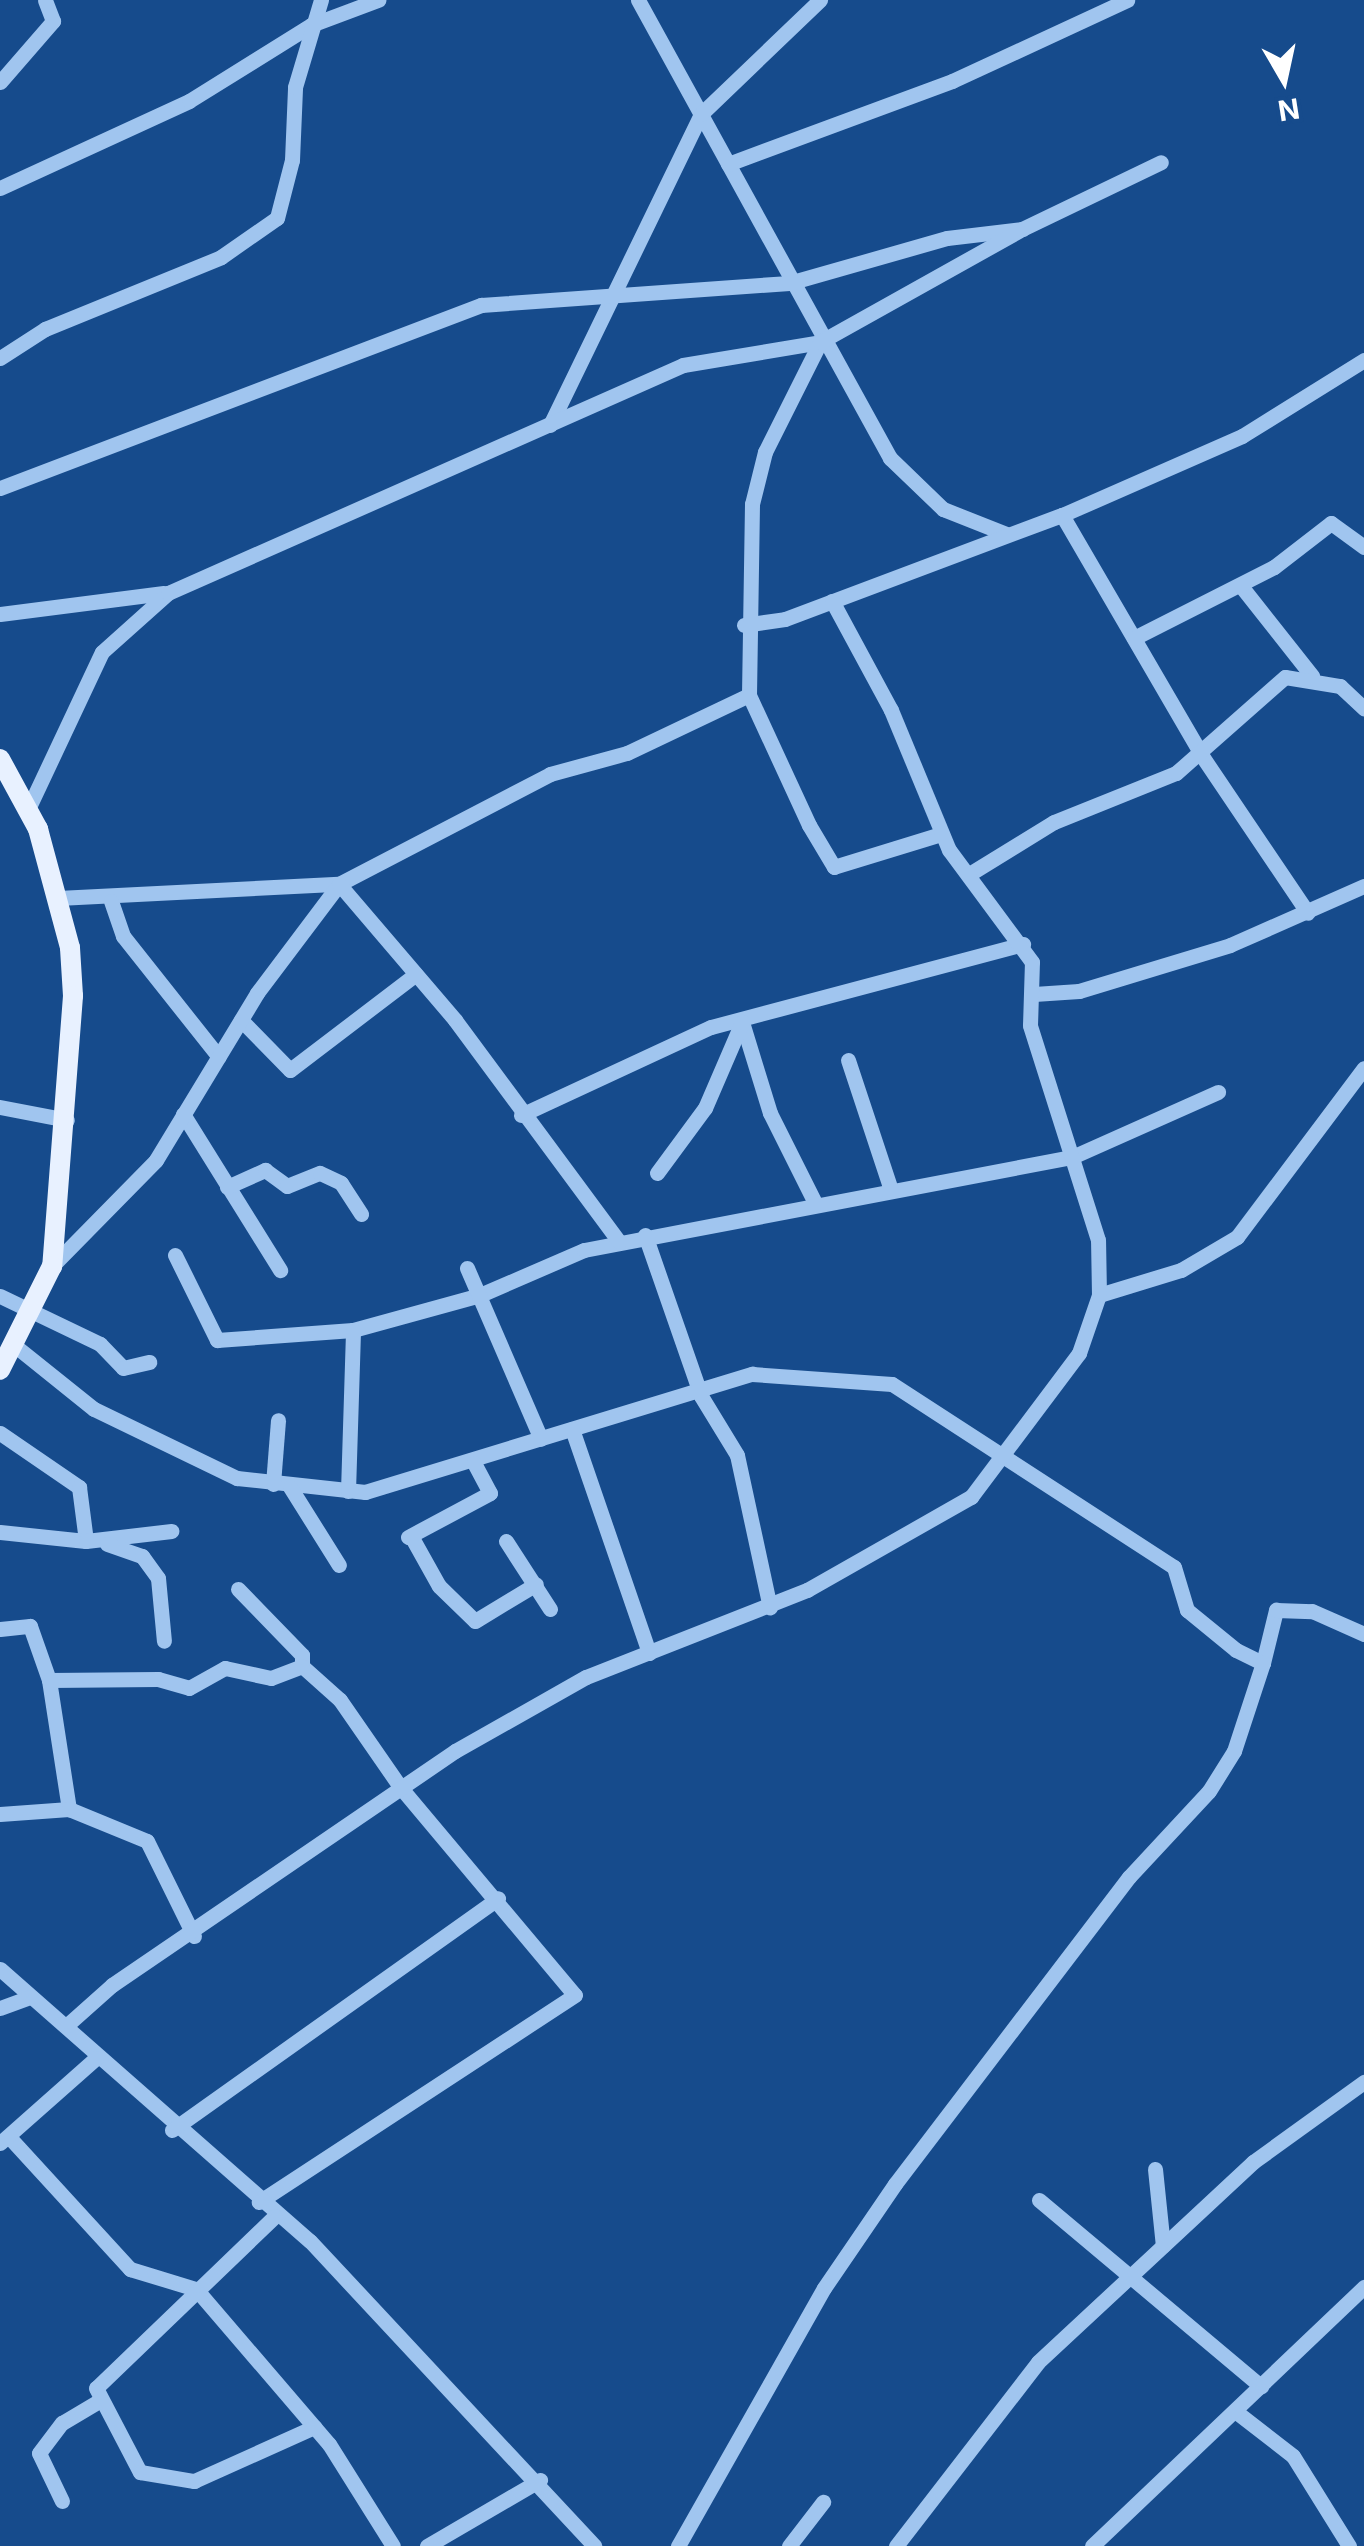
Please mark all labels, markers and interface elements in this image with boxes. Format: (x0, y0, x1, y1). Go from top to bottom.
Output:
north arrow (1234, 30, 1334, 130)
text: N (1275, 91, 1302, 128)

